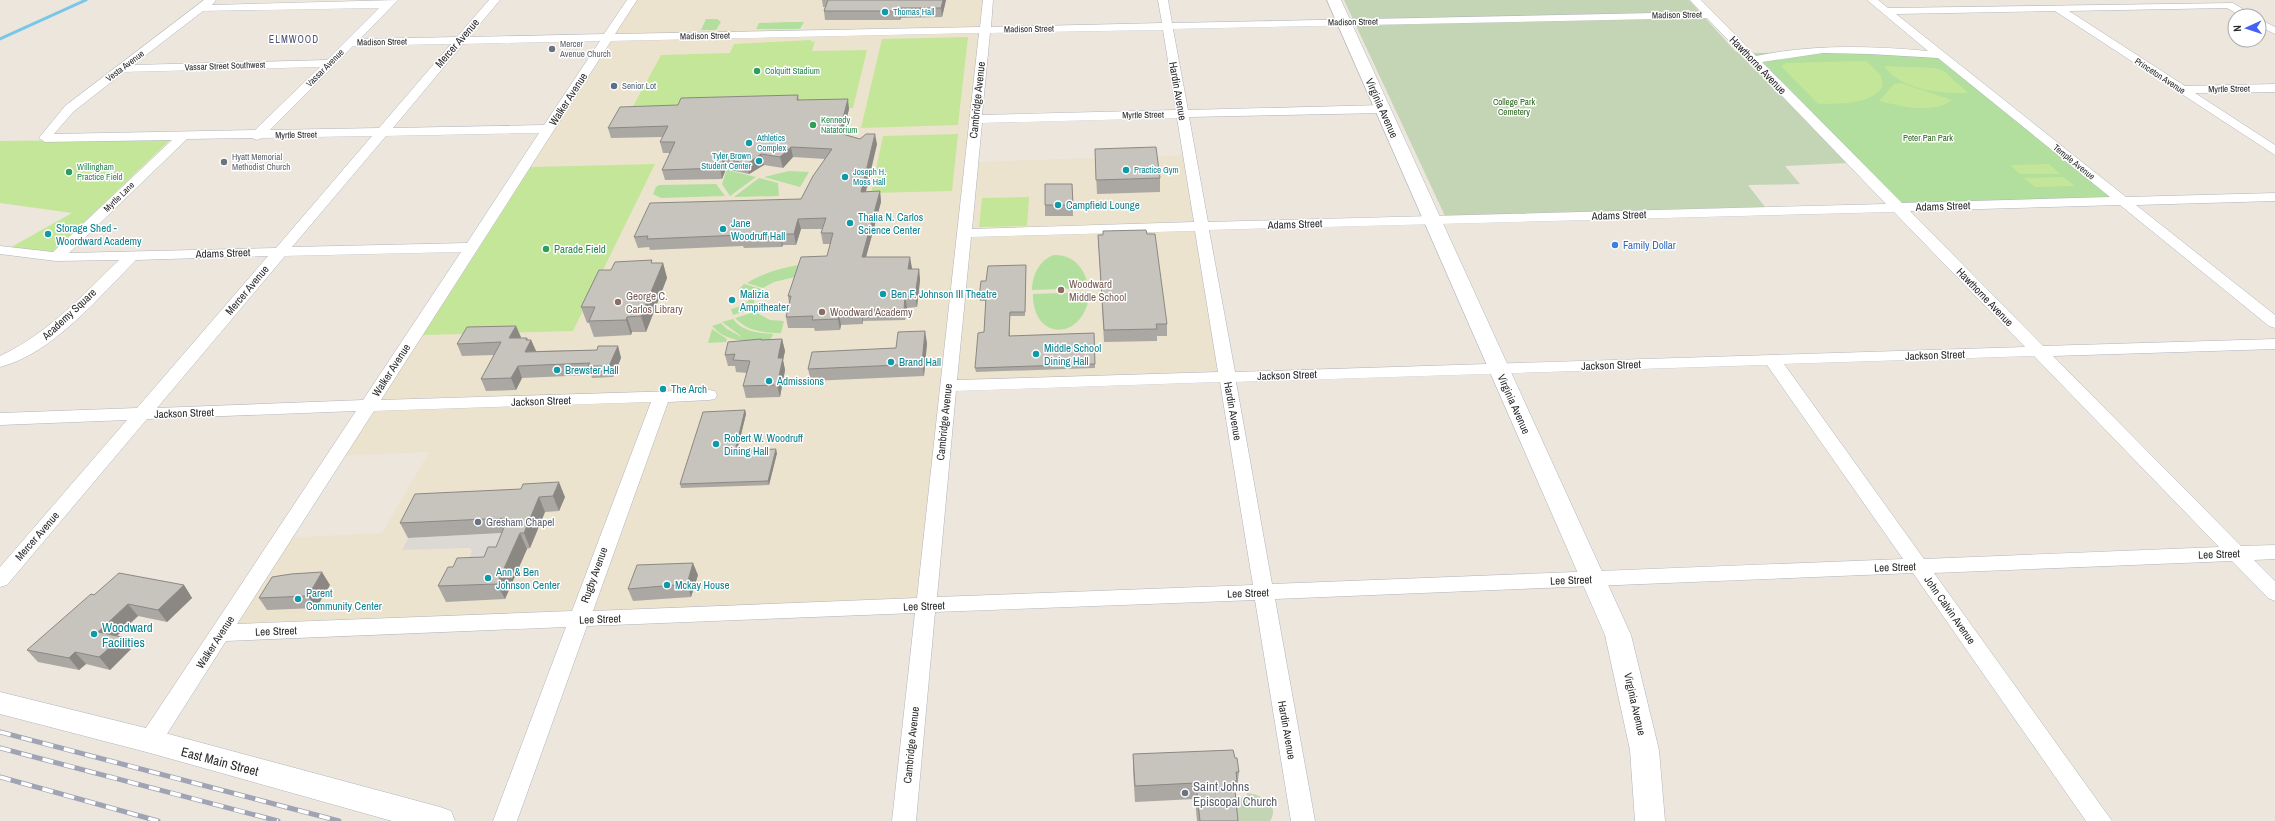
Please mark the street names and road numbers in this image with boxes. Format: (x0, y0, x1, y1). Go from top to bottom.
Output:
street label: Madison Street (1652, 9, 1702, 21)
street label: Mercer Avenue (432, 16, 482, 70)
street label: Madison Street (1328, 16, 1378, 28)
street label: Madison Street (1004, 23, 1054, 35)
street label: Madison Street (680, 30, 730, 42)
street label: Hawthorne Avenue (1727, 33, 1789, 97)
street label: Madison Street (357, 36, 407, 48)
street label: Vassar Avenue (303, 46, 347, 90)
street label: Vesta Avenue (103, 48, 147, 84)
street label: Princeton Avenue (2132, 55, 2188, 97)
street label: Vassar Street Southwest (184, 59, 266, 73)
street label: Hardin Avenue (1166, 60, 1190, 122)
street label: Cambridge Avenue (966, 61, 988, 139)
street label: Walker Avenue (546, 70, 590, 128)
street label: Virginia Avenue (1363, 76, 1401, 140)
street label: Myrtle Street (2208, 83, 2250, 95)
street label: Myrtle Street (1122, 109, 1164, 121)
street label: Myrtle Street (275, 129, 317, 141)
street label: Temple Avenue (2051, 141, 2097, 183)
street label: Myrtle Lane (101, 179, 137, 215)
street label: Adams Street (1914, 198, 1971, 214)
street label: Adams Street (1590, 207, 1647, 223)
street label: Adams Street (1266, 216, 1323, 232)
street label: Adams Street (194, 245, 251, 261)
street label: Mercer Avenue (222, 262, 272, 318)
street label: Hawthorne Avenue (1954, 265, 2016, 329)
street label: Academy Square (38, 285, 99, 343)
street label: Walker Avenue (369, 341, 413, 399)
street label: Jackson Street (1905, 347, 1966, 363)
street label: Jackson Street (1581, 357, 1642, 373)
street label: Jackson Street (1257, 367, 1318, 383)
street label: Virginia Avenue (1495, 372, 1533, 436)
street label: Hardin Avenue (1221, 380, 1245, 442)
street label: Cambridge Avenue (933, 383, 955, 461)
street label: Jackson Street (511, 393, 572, 409)
street label: Jackson Street (154, 405, 215, 421)
street label: Mercer Avenue (12, 509, 62, 563)
street label: Rugby Avenue (577, 545, 611, 605)
street label: Lee Street (2198, 546, 2241, 562)
street label: Lee Street (1874, 559, 1917, 575)
street label: Lee Street (1550, 572, 1593, 588)
street label: John Calvin Avenue (1921, 573, 1979, 647)
street label: Lee Street (1227, 585, 1270, 601)
street label: Lee Street (903, 598, 946, 614)
street label: Lee Street (579, 611, 622, 627)
street label: Walker Avenue (193, 613, 237, 671)
street label: Lee Street (255, 623, 298, 639)
street label: Virginia Avenue (1621, 671, 1649, 737)
street label: Hardin Avenue (1275, 699, 1299, 761)
street label: Cambridge Avenue (900, 706, 922, 784)
street label: East Main Street (179, 743, 260, 780)

